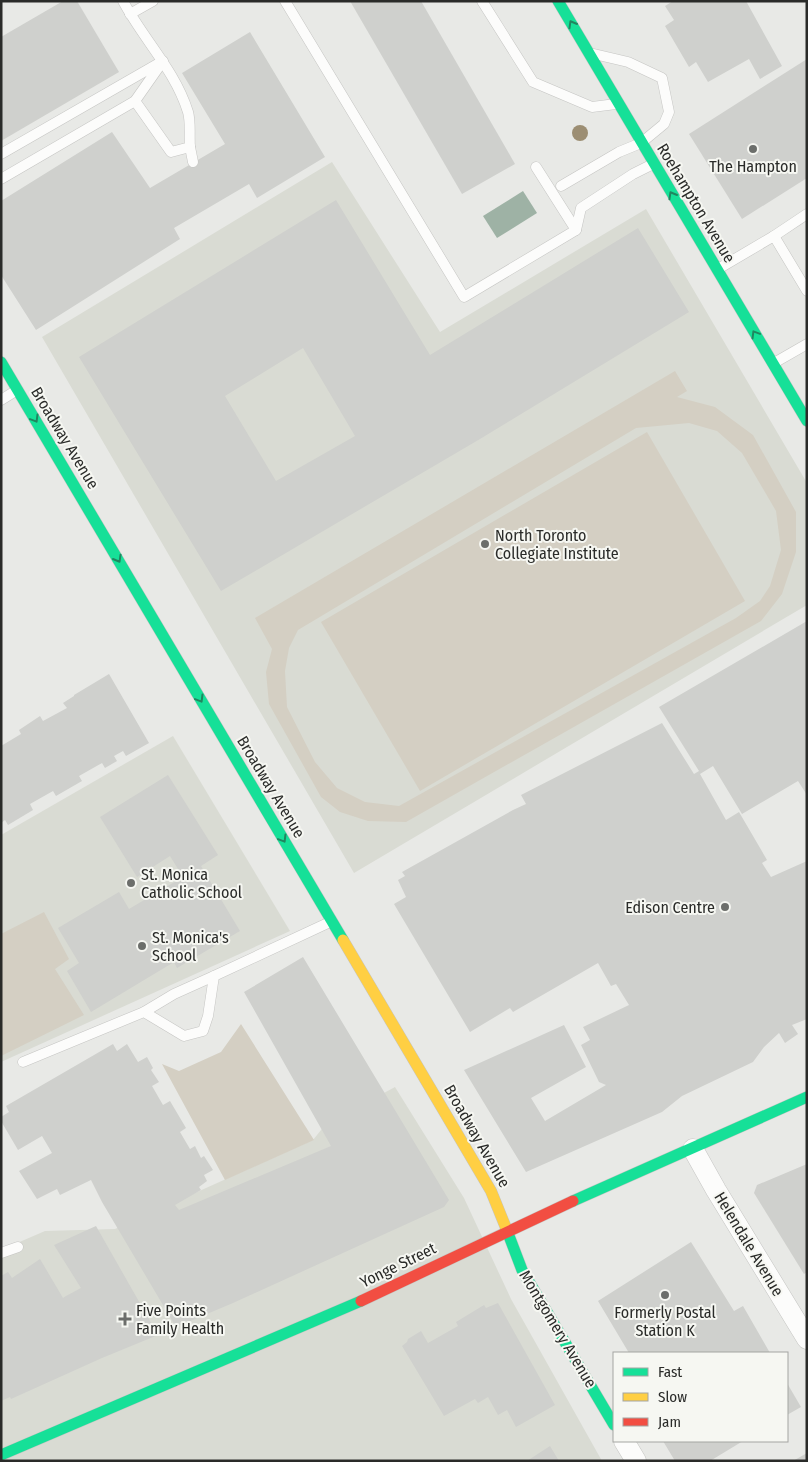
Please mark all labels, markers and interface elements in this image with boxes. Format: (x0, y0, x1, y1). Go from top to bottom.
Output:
one-way arrow (568, 21, 578, 30)
street label: Roehampton Avenue (653, 140, 739, 266)
marker: The Hampton (747, 143, 759, 155)
place label: The Hampton (709, 157, 797, 176)
one-way arrow (668, 191, 678, 200)
one-way arrow (752, 331, 762, 340)
street label: Broadway Avenue (27, 384, 103, 492)
one-way arrow (29, 414, 38, 423)
place label: North Toronto Collegiate Institute (495, 526, 619, 563)
marker: North Toronto Collegiate Institute (479, 538, 491, 550)
one-way arrow (112, 553, 122, 562)
one-way arrow (194, 694, 204, 703)
street label: Broadway Avenue (233, 733, 309, 841)
one-way arrow (276, 834, 286, 843)
place label: St. Monica Catholic School (141, 865, 242, 902)
marker: St. Monica Catholic School (125, 877, 137, 889)
place label: Edison Centre (625, 898, 715, 917)
marker: Edison Centre (719, 901, 731, 913)
place label: St. Monica's School (152, 928, 229, 965)
marker: St. Monica's School (136, 940, 148, 952)
street label: Broadway Avenue (440, 1081, 514, 1191)
street label: Helendale Avenue (710, 1188, 788, 1300)
street label: Yonge Street (357, 1238, 440, 1292)
street label: Montgomery Avenue (515, 1267, 601, 1391)
marker: Formerly Postal Station K (659, 1289, 671, 1301)
place label: Five Points Family Health (136, 1301, 224, 1338)
place label: Formerly Postal Station K (614, 1303, 716, 1340)
marker: Five Points Family Health (118, 1312, 132, 1326)
legend (613, 1352, 788, 1442)
text: Fast (658, 1363, 682, 1381)
text: Slow (658, 1388, 687, 1406)
text: Jam (658, 1413, 681, 1431)

